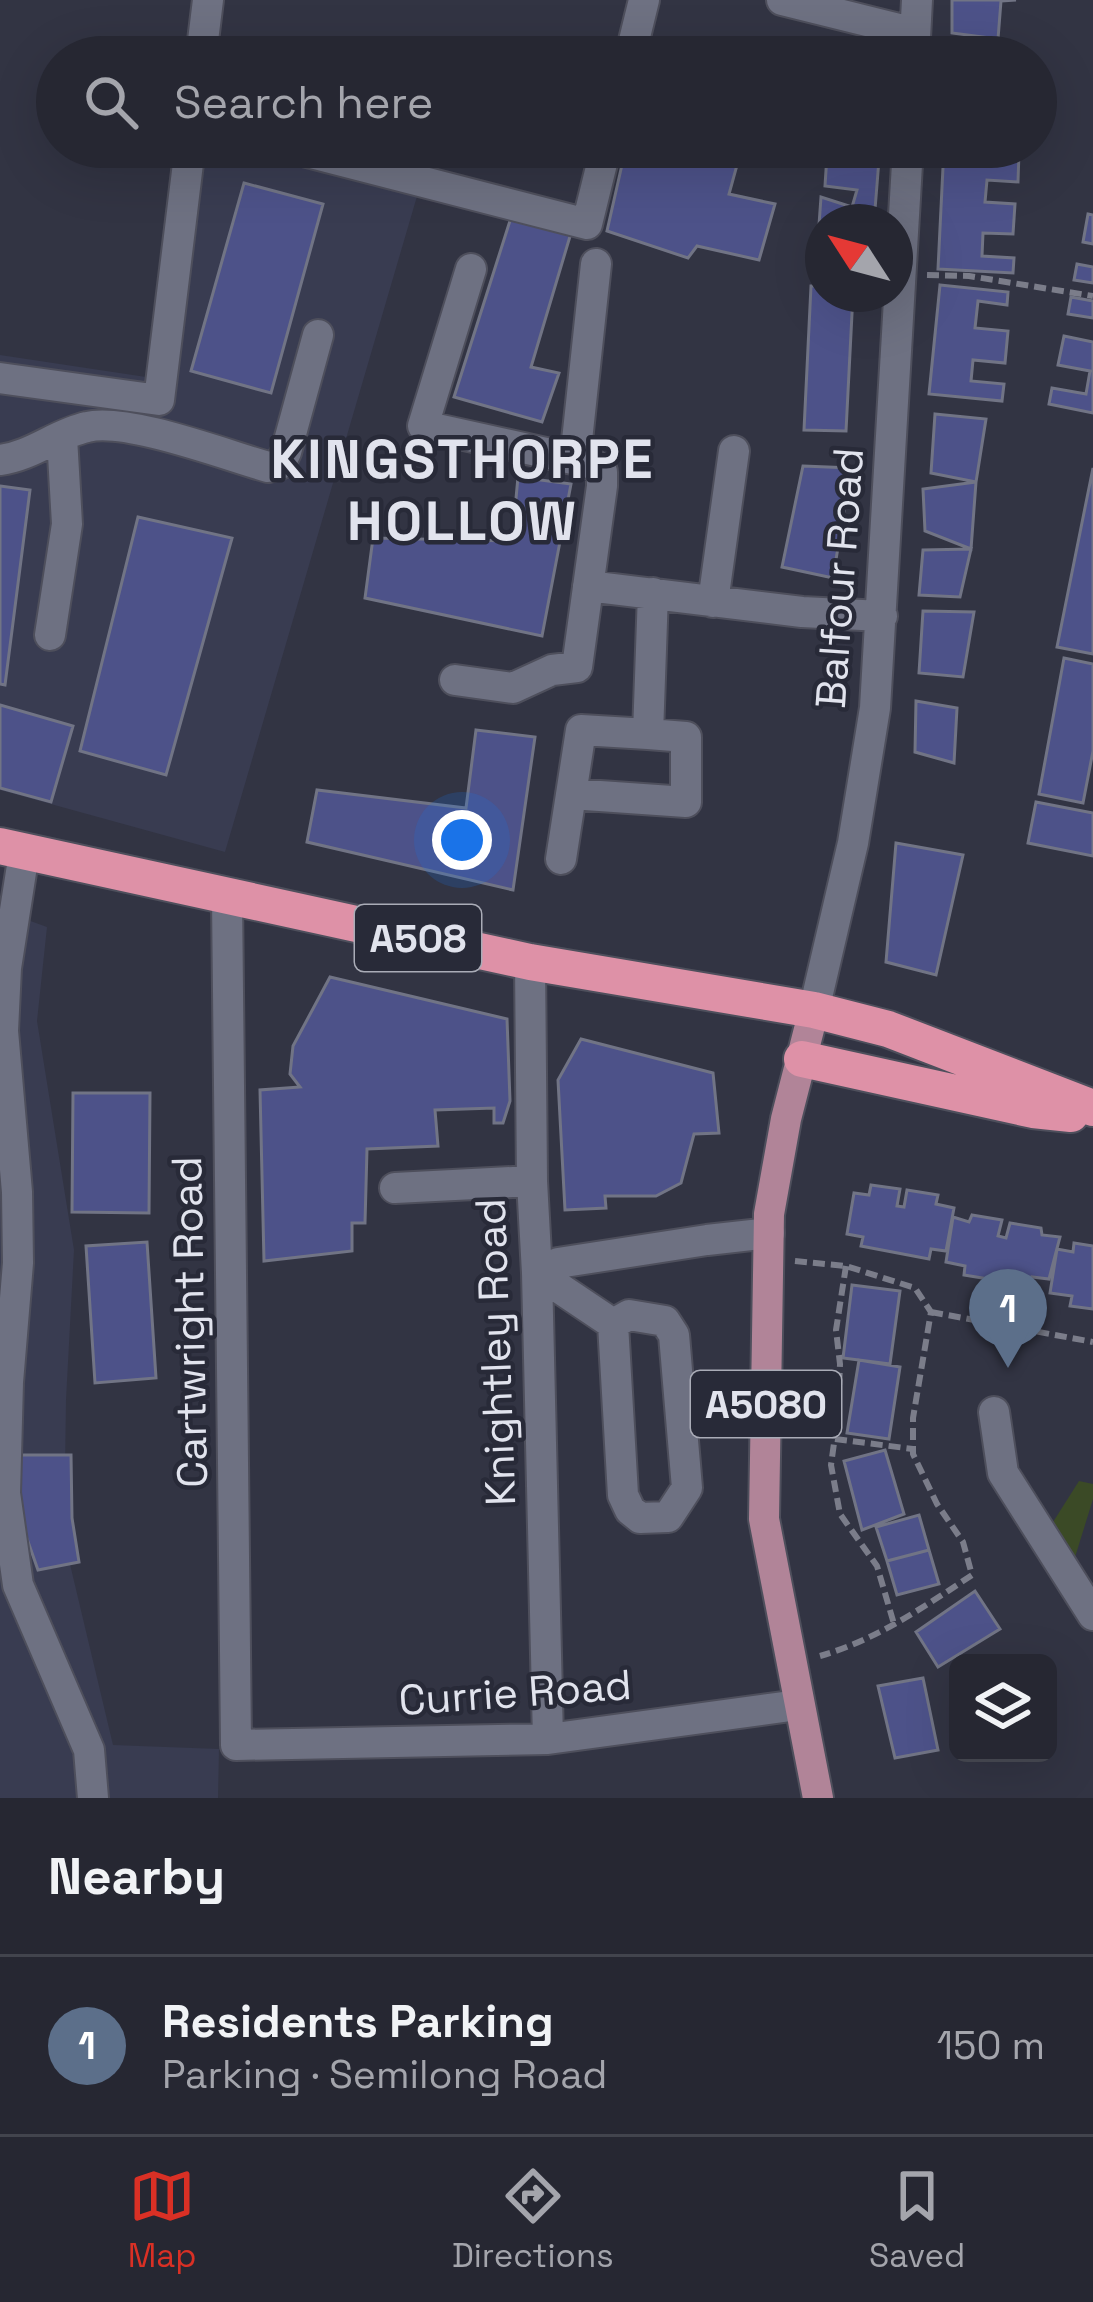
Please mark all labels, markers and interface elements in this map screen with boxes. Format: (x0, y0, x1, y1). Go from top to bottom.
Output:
search box (36, 36, 1057, 168)
icon: search (78, 69, 144, 135)
text: Search here (174, 74, 433, 131)
north arrow (805, 204, 913, 312)
district label: KINGSTHORPE HOLLOW (271, 425, 655, 556)
street label: Balfour Road (804, 446, 875, 710)
your location (432, 810, 492, 870)
road number: A508 (355, 905, 481, 971)
street label: Cartwright Road (160, 1156, 219, 1488)
street label: Knightley Road (464, 1197, 527, 1507)
pin: 1 (969, 1269, 1047, 1368)
road number: A5080 (691, 1371, 841, 1437)
map controls (949, 1654, 1057, 1762)
button: layers (949, 1654, 1057, 1762)
street label: Currie Road (397, 1658, 633, 1727)
text: Nearby (48, 1844, 225, 1909)
text: Residents Parking (162, 1993, 554, 2050)
text: 1 (78, 2021, 96, 2070)
text: 150 m (937, 2021, 1045, 2070)
text: Parking · Semilong Road (162, 2050, 607, 2099)
tab: Map (128, 2163, 196, 2277)
tab: Directions (452, 2163, 614, 2277)
tab: Saved (869, 2163, 965, 2277)

